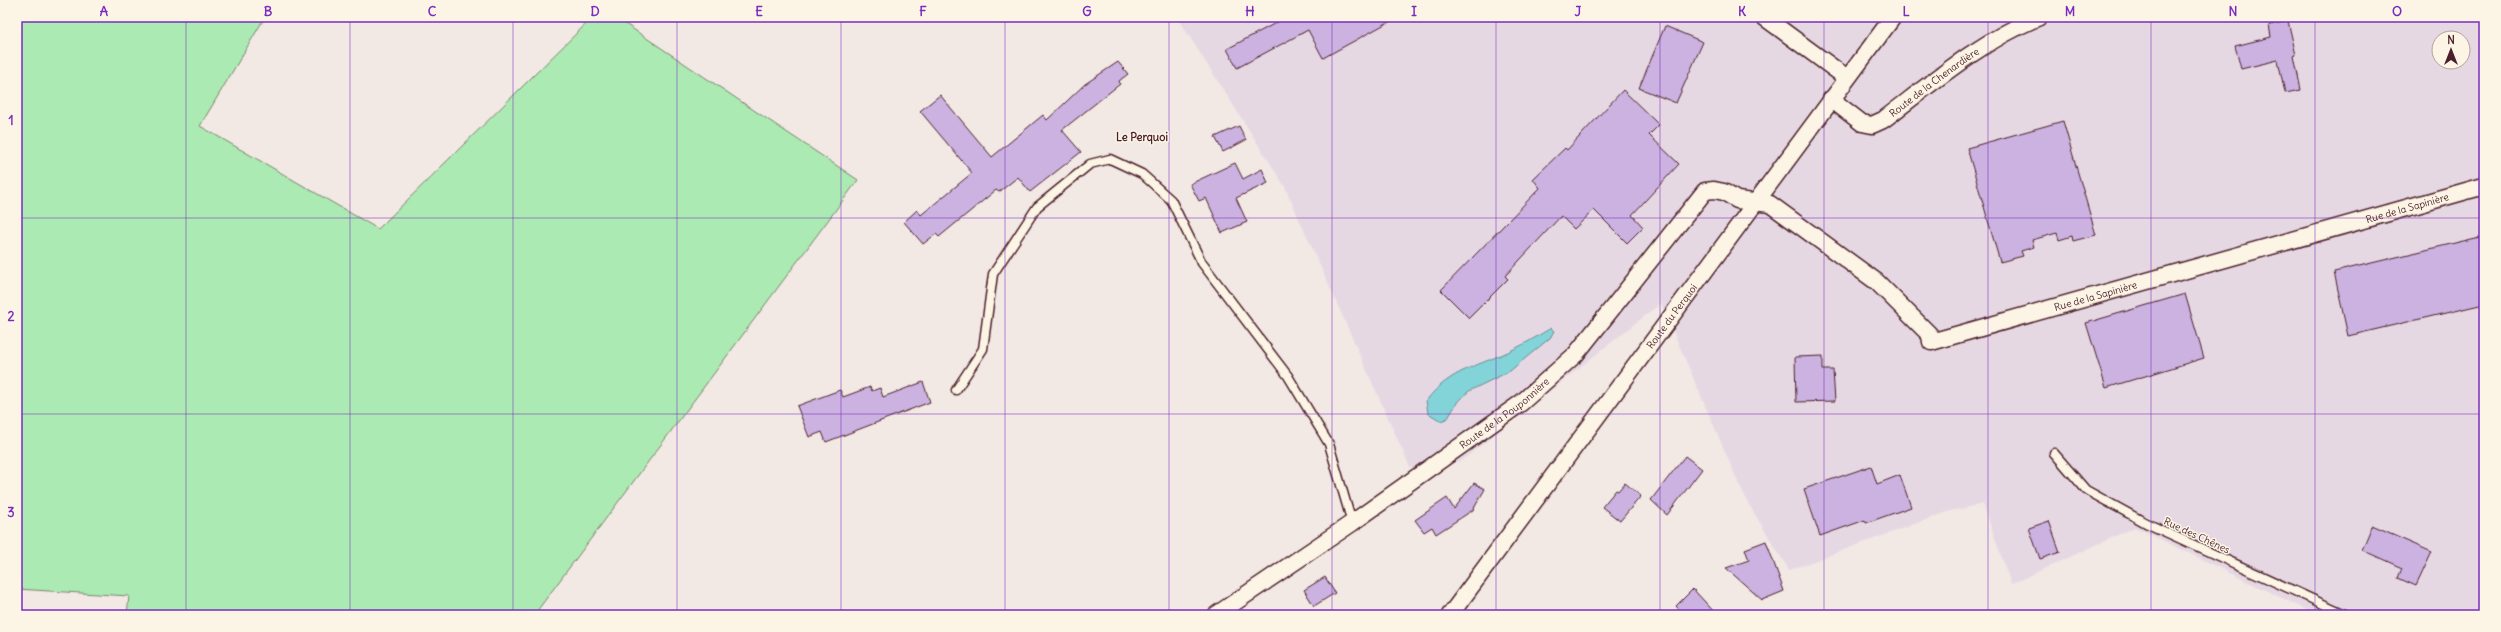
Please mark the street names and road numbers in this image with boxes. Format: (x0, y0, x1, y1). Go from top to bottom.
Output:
street label: Route de la Chenardière (1887, 45, 1982, 120)
street label: Rue de la Sapinière (2364, 190, 2450, 226)
street label: Rue de la Sapinière (2053, 278, 2139, 314)
street label: Route du Perquoi (1644, 282, 1700, 351)
street label: Route de la Pouponnière (1457, 375, 1552, 452)
street label: Rue des Chênes (2162, 514, 2232, 557)

